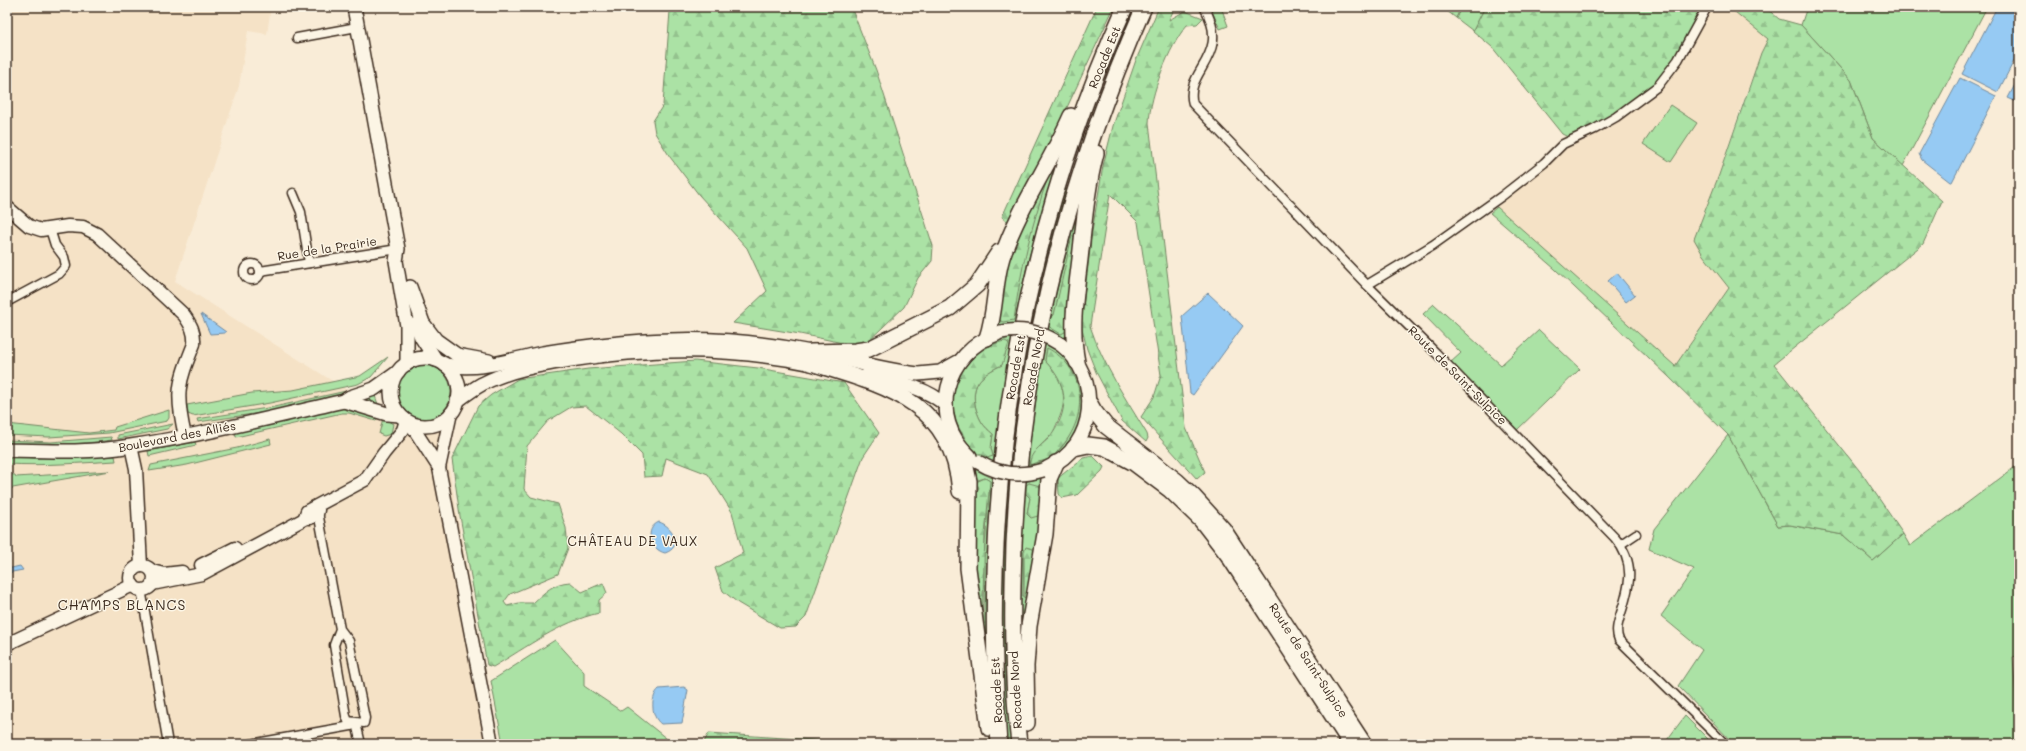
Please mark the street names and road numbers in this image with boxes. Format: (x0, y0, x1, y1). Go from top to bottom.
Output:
street label: Rocade Est (1084, 23, 1124, 91)
street label: Rue de la Prairie (276, 232, 378, 264)
street label: Route de Saint-Sulpice (1405, 322, 1511, 428)
street label: Rocade Nord (1018, 327, 1048, 407)
street label: Rocade Est (1001, 333, 1029, 401)
street label: Boulevard des Alliés (117, 417, 237, 455)
street label: Route de Saint-Sulpice (1266, 600, 1352, 720)
street label: Rocade Nord (1005, 650, 1025, 729)
street label: Rocade Est (986, 657, 1006, 723)

